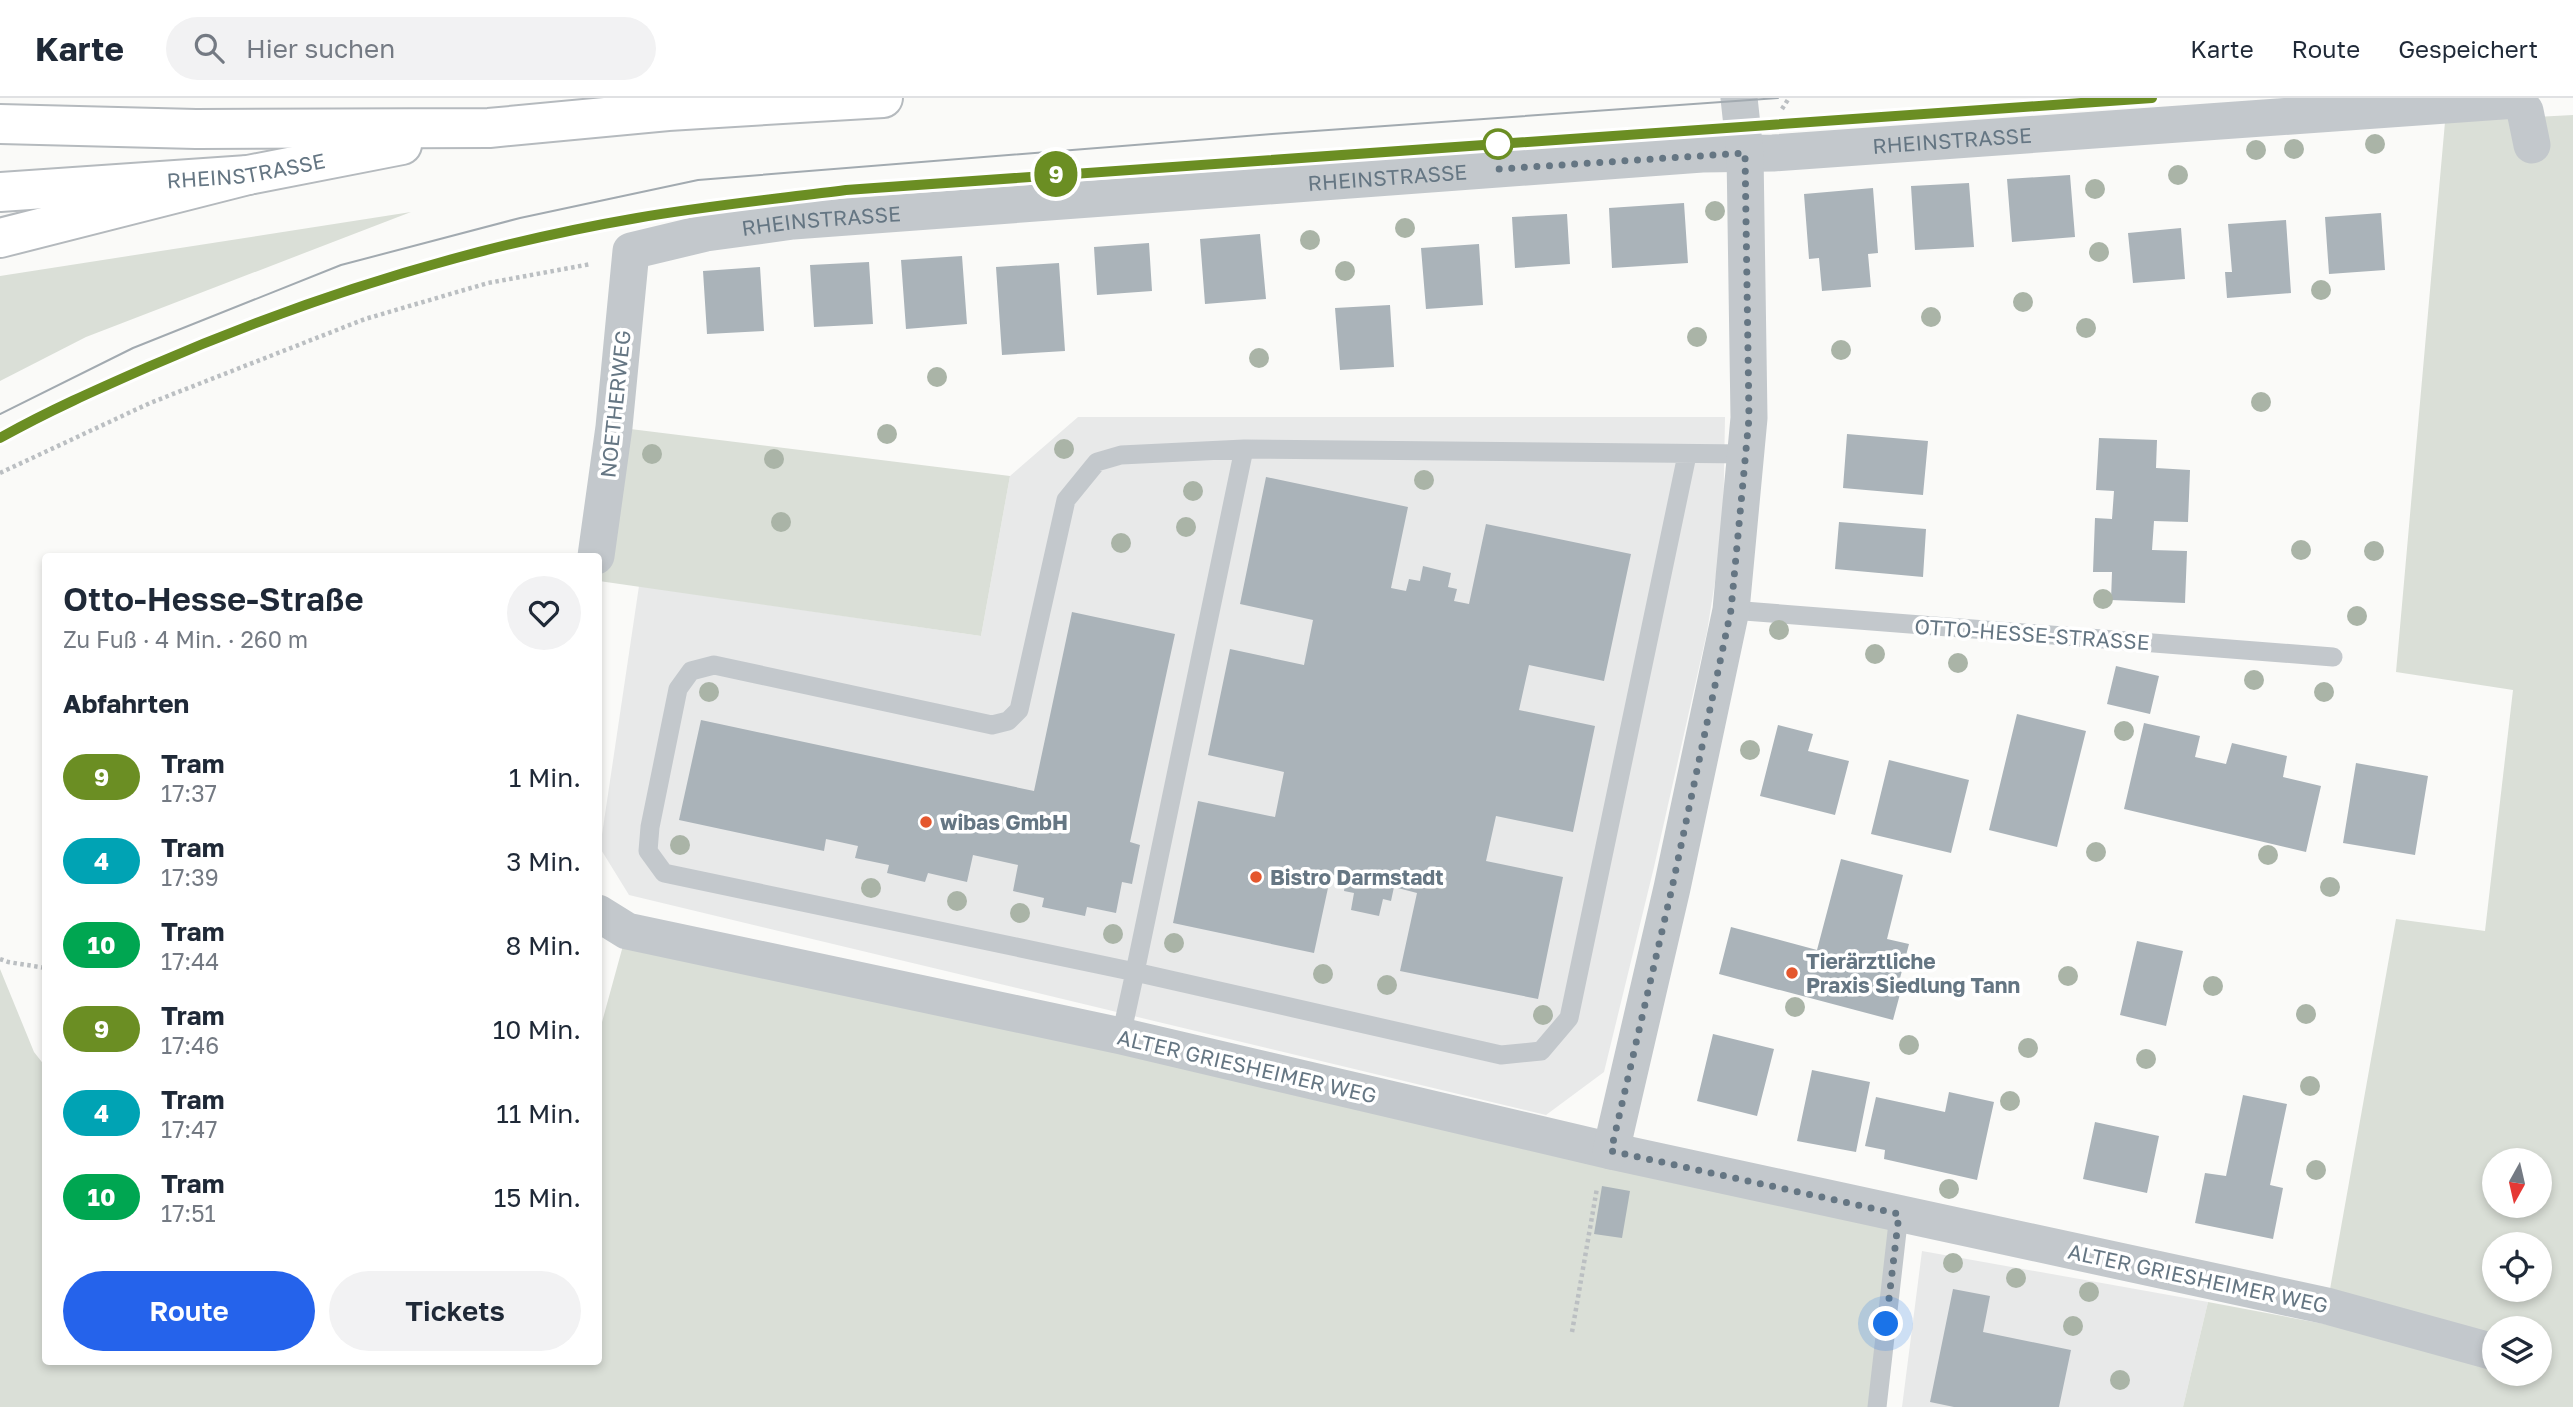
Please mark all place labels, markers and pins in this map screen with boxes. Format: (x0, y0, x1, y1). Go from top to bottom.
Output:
unlabelled marker (1483, 129, 1513, 159)
place label: wibas GmbH (940, 809, 1068, 835)
marker: wibas GmbH (918, 814, 934, 830)
place label: Bistro Darmstadt (1270, 864, 1444, 890)
marker: Bistro Darmstadt (1248, 869, 1264, 885)
place label: Tierärztliche Praxis Siedlung Tann (1806, 948, 2020, 998)
marker: Tierärztliche Praxis Siedlung Tann (1784, 965, 1800, 981)

